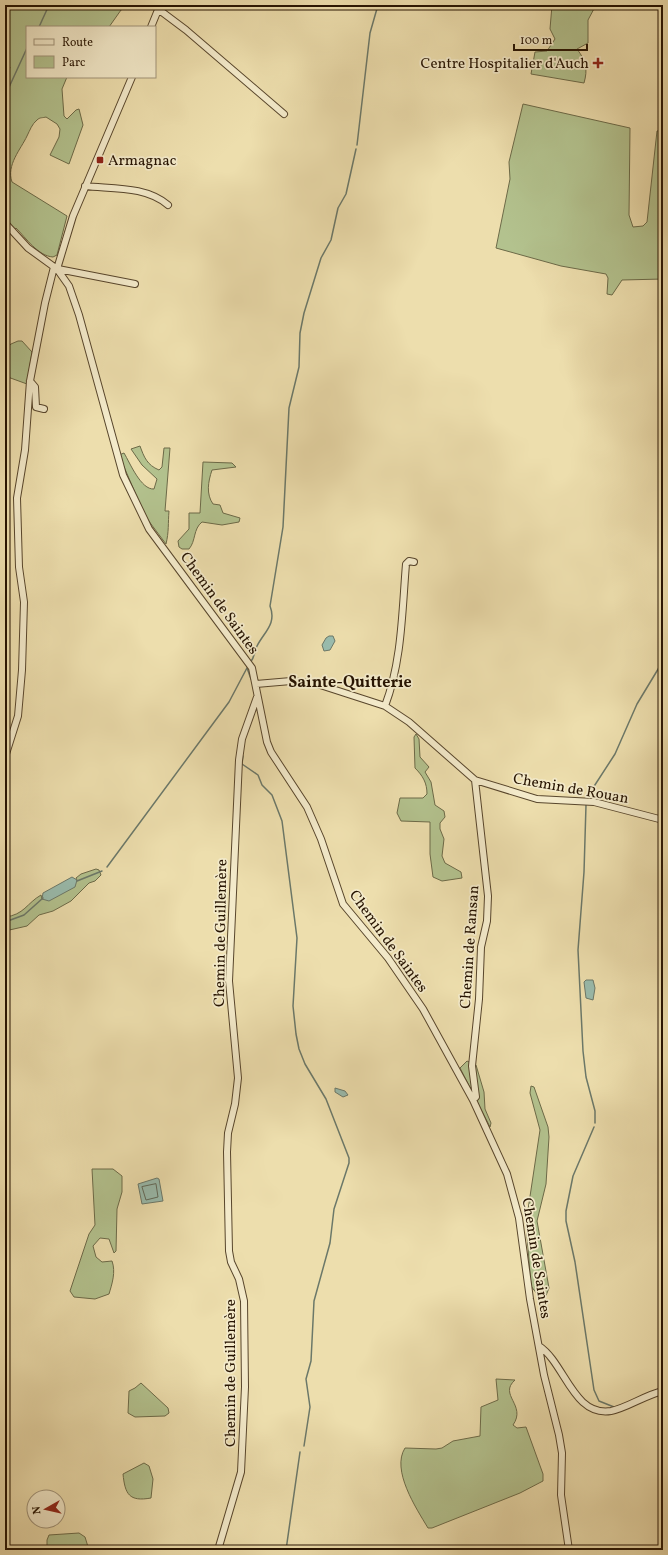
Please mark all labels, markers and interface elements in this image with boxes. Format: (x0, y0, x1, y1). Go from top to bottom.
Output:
legend (26, 26, 156, 78)
scale bar (514, 26, 587, 52)
text: 100 m (520, 33, 553, 49)
text: Route (62, 35, 93, 51)
place label: Centre Hospitalier d'Auch (421, 54, 589, 75)
text: Parc (62, 55, 85, 71)
marker: Centre Hospitalier d'Auch (592, 57, 604, 69)
place label: Armagnac (108, 151, 177, 172)
marker: Armagnac (95, 155, 105, 165)
street label: Chemin de Saintes (174, 548, 263, 659)
district label: Sainte-Quitterie (288, 672, 412, 694)
street label: Chemin de Rouan (511, 769, 630, 810)
street label: Chemin de Guillemère (210, 859, 233, 1007)
street label: Chemin de Ransan (456, 885, 485, 1010)
street label: Chemin de Saintes (343, 886, 432, 997)
street label: Chemin de Saintes (516, 1196, 555, 1320)
street label: Chemin de Guillemère (221, 1299, 242, 1447)
north arrow (26, 1489, 66, 1529)
text: N (30, 1505, 46, 1515)

